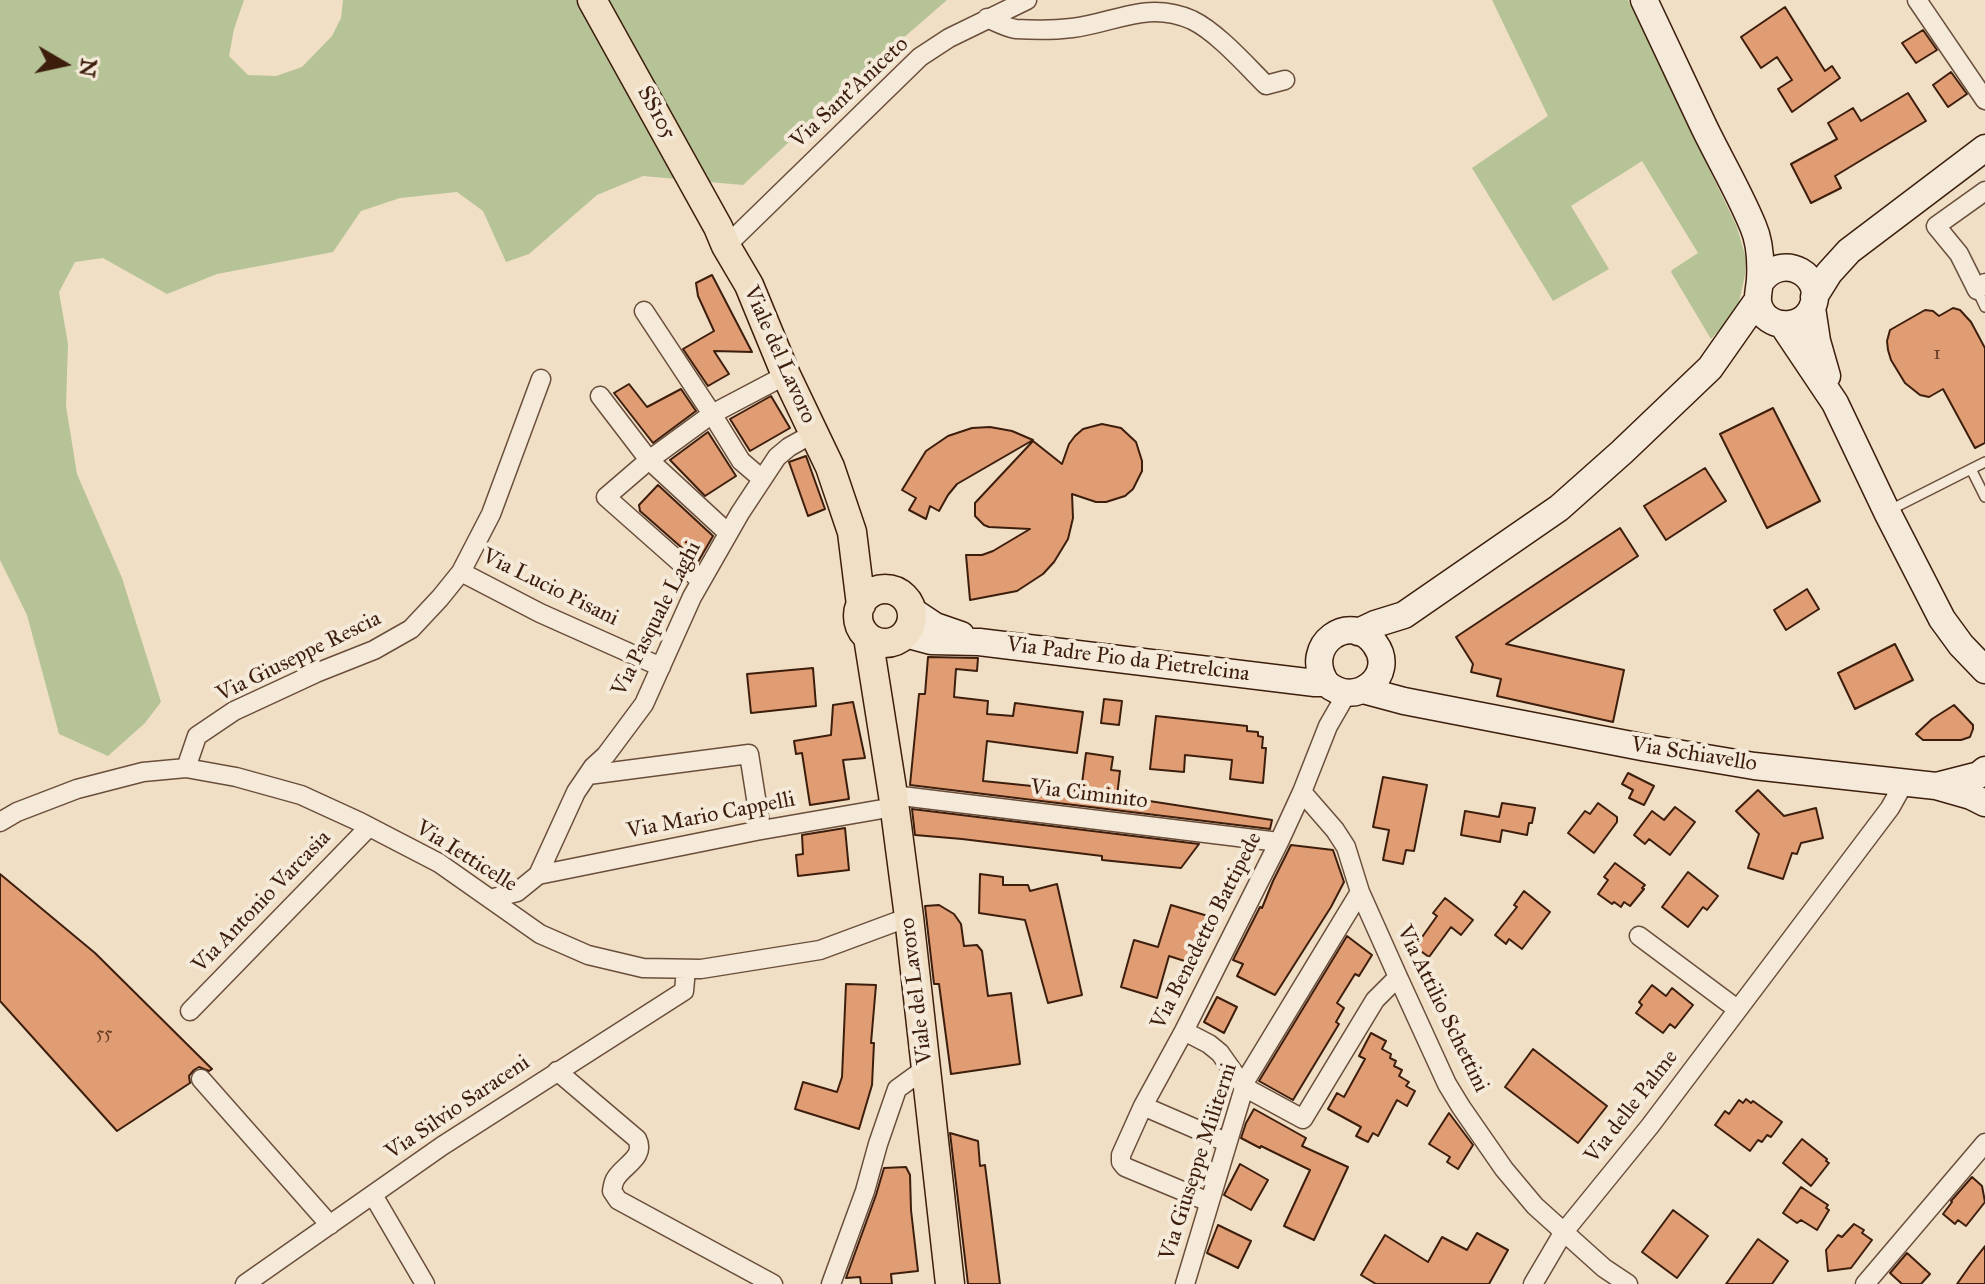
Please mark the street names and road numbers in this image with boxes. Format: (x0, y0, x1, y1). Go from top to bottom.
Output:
street label: Via Sant'Aniceto (786, 32, 914, 154)
street label: SS105 (631, 82, 681, 144)
street label: Viale del Lavoro (737, 282, 821, 428)
street label: Via Pasquale Laghi (607, 537, 707, 701)
street label: Via Lucio Pisani (478, 544, 622, 632)
street label: Via Giuseppe Rescia (213, 606, 385, 708)
street label: Via Padre Pio da Pietrelcina (1005, 632, 1251, 688)
street label: Via Schiavello (1629, 732, 1759, 778)
street label: Via Ciminito (1029, 775, 1149, 815)
street label: Via Mario Cappelli (625, 787, 797, 845)
street label: Via Ietticelle (410, 815, 522, 899)
street label: Via Antonio Varcasia (187, 825, 337, 979)
street label: Via Benedetto Battipede (1146, 828, 1268, 1034)
street label: Viale del Lavoro (895, 916, 939, 1066)
street label: Via Attilio Schettini (1390, 921, 1494, 1097)
street label: Via delle Palme (1580, 1045, 1684, 1169)
street label: Via Silvio Saraceni (381, 1050, 535, 1166)
street label: Via Giuseppe Militerni (1155, 1060, 1243, 1264)

